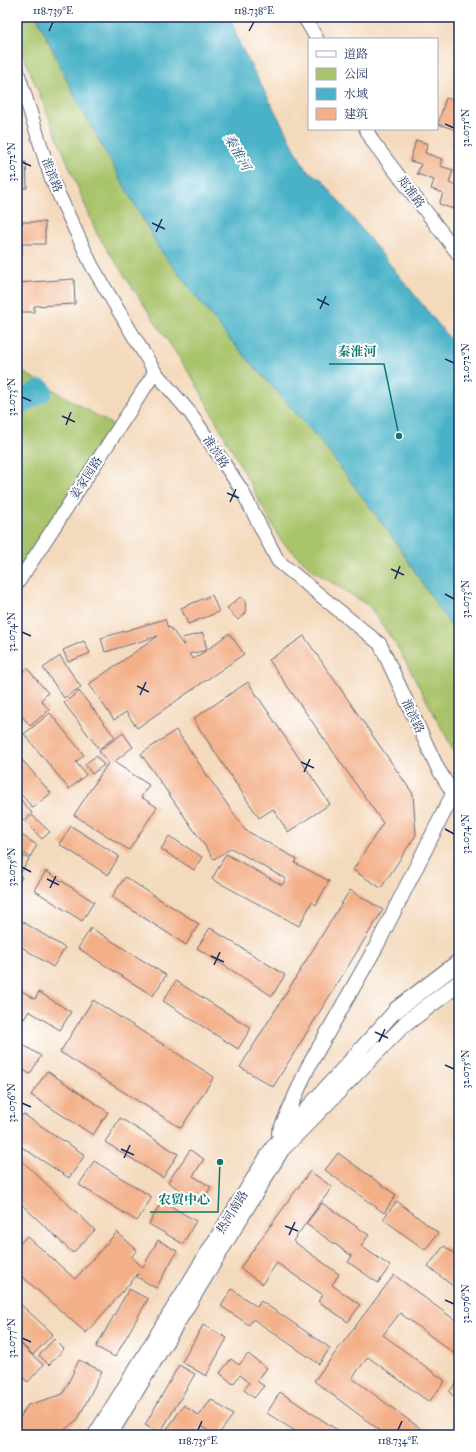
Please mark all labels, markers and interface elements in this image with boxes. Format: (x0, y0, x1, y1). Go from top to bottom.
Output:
text: 118.739°E (33, 5, 73, 17)
text: 118.738°E (234, 5, 274, 17)
legend (308, 38, 438, 130)
text: 道路 (344, 47, 368, 61)
text: 公园 (344, 67, 368, 81)
text: 水域 (344, 87, 368, 101)
text: 建筑 (344, 107, 368, 121)
text: 32.071°N (460, 108, 472, 147)
water label: 秦淮河 (220, 132, 255, 175)
text: 32.072°N (6, 142, 18, 182)
street label: 淮滨路 (39, 156, 65, 194)
street label: 郑淮路 (395, 173, 427, 211)
callout: 秦淮河 (329, 339, 384, 364)
text: 32.072°N (460, 343, 472, 383)
text: 秦淮河 (337, 344, 377, 360)
text: 32.073°N (6, 377, 18, 416)
street label: 淮滨路 (200, 433, 232, 471)
street label: 姜家园路 (67, 454, 105, 502)
text: 32.073°N (460, 579, 472, 618)
text: 32.074°N (6, 612, 18, 652)
street label: 淮滨路 (399, 697, 427, 735)
text: 32.074°N (460, 814, 472, 854)
text: 32.075°N (6, 847, 18, 887)
text: 32.075°N (460, 1049, 472, 1089)
text: 32.076°N (6, 1083, 18, 1123)
callout: 农贸中心 (150, 1187, 218, 1212)
street label: 热河南路 (213, 1188, 251, 1236)
text: 农贸中心 (158, 1192, 210, 1208)
text: 32.076°N (460, 1284, 472, 1324)
text: 32.077°N (6, 1318, 18, 1358)
text: 118.735°E (178, 1435, 218, 1447)
text: 118.734°E (378, 1435, 418, 1447)

